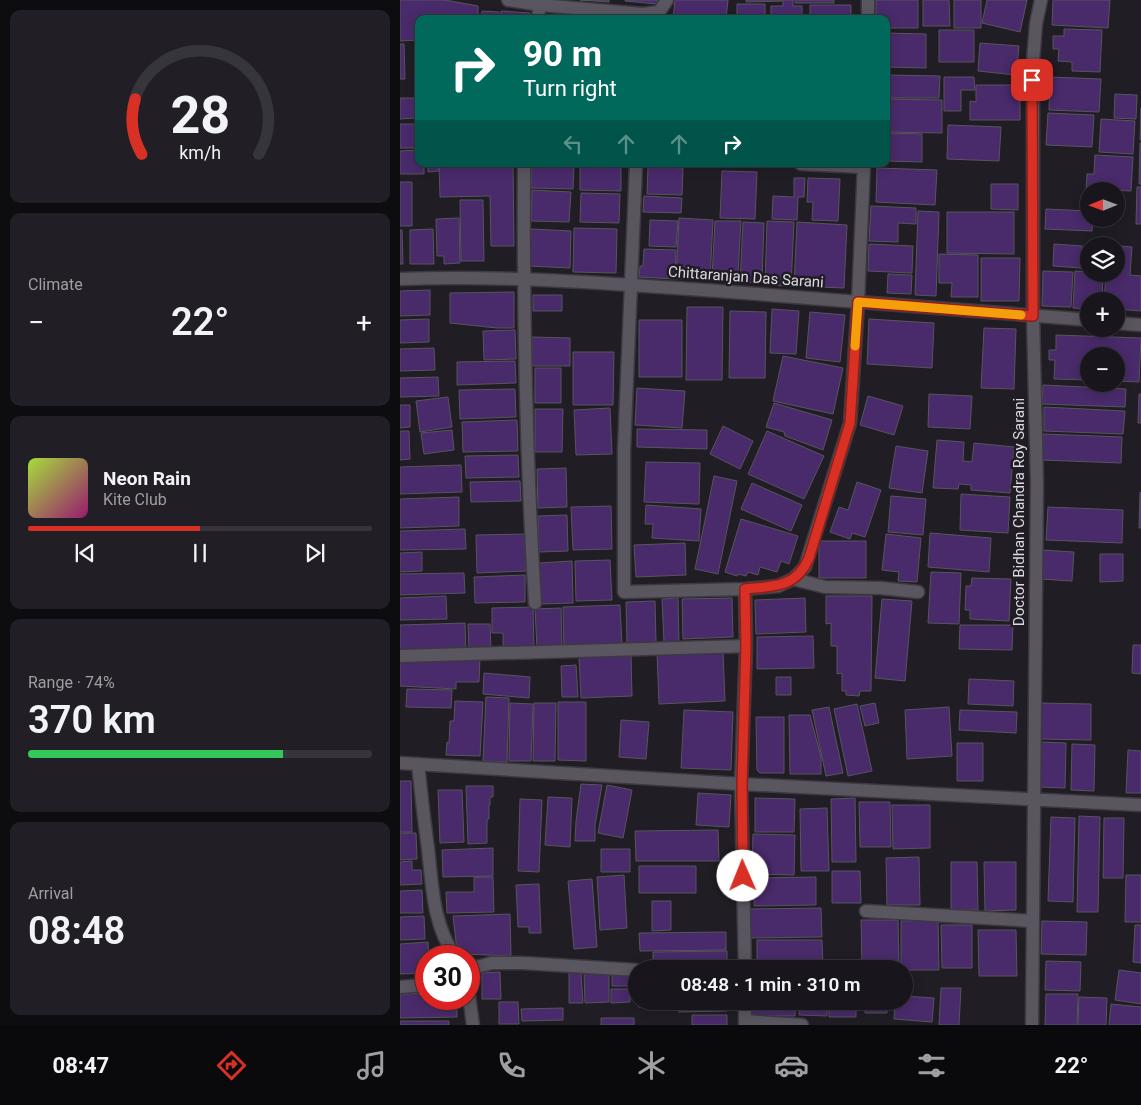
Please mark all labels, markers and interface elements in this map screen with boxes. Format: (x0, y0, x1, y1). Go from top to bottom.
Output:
text: 90 m (523, 34, 602, 75)
icon: right (440, 35, 505, 100)
pin (1011, 59, 1053, 101)
icon: arrive (1018, 66, 1046, 94)
text: Turn right (523, 76, 617, 101)
text: 28 (170, 85, 230, 146)
icon: left (559, 130, 587, 158)
icon: ahead (612, 130, 640, 158)
icon: ahead (665, 130, 693, 158)
icon: right (718, 130, 746, 158)
text: km/h (179, 142, 221, 163)
north arrow (1080, 182, 1125, 228)
map controls (1080, 182, 1125, 392)
button: layers (1080, 237, 1125, 282)
street label: Chittaranjan Das Sarani (668, 263, 824, 291)
text: Climate (28, 275, 83, 294)
button: + (1080, 292, 1125, 337)
text: 22° (171, 300, 229, 344)
text: − (28, 306, 44, 339)
text: + (356, 306, 372, 339)
button: − (1080, 347, 1125, 392)
street label: Doctor Bidhan Chandra Roy Sarani (1010, 398, 1028, 626)
text: Neon Rain (103, 467, 191, 490)
text: Kite Club (103, 490, 167, 509)
icon: previous (71, 539, 99, 567)
icon: pause (186, 539, 214, 567)
icon: next (301, 539, 329, 567)
text: Range · 74% (28, 673, 115, 692)
text: 370 km (28, 698, 156, 742)
position arrow (716, 849, 768, 901)
text: Arrival (28, 884, 73, 903)
text: 08:48 (28, 909, 125, 953)
speed limit sign: 30 (415, 945, 480, 1010)
text: 08:48 · 1 min · 310 m (680, 973, 861, 996)
icon: directions (214, 1048, 249, 1083)
icon: music (354, 1048, 389, 1083)
icon: phone (494, 1048, 529, 1083)
icon: climate (634, 1048, 669, 1083)
icon: car (774, 1048, 809, 1083)
icon: filters (914, 1048, 949, 1083)
text: 08:47 (53, 1053, 109, 1078)
text: 22° (1055, 1053, 1088, 1078)

